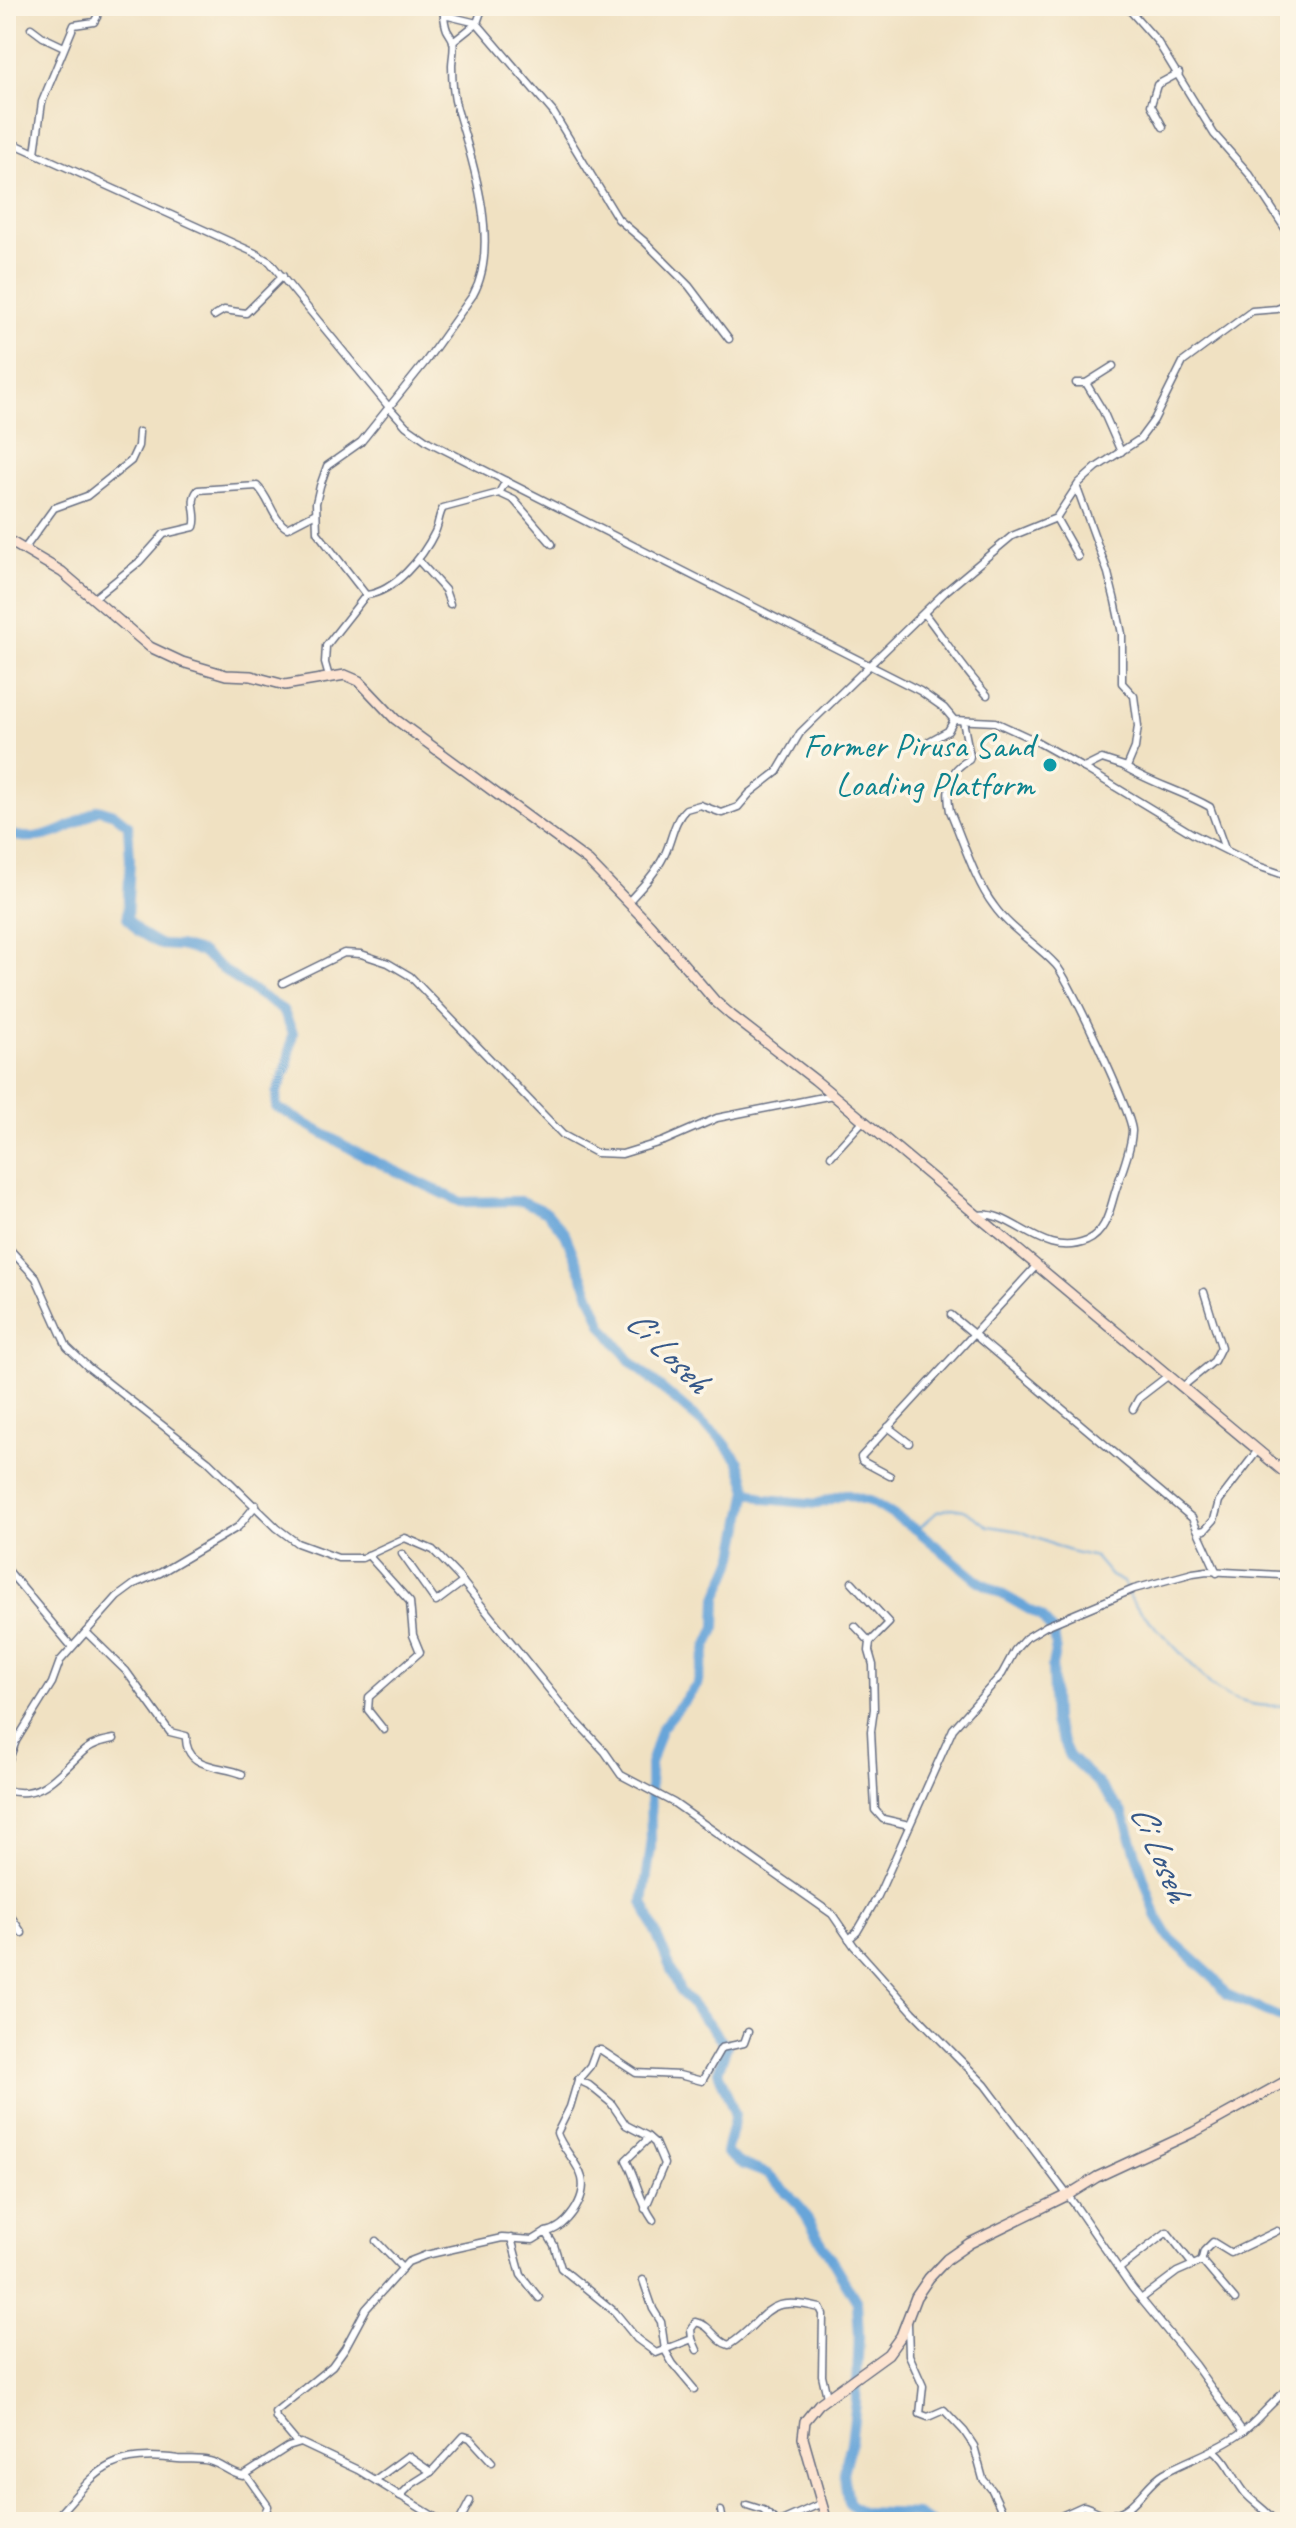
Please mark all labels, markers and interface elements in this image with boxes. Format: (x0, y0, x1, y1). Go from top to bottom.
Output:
place label: Former Pirusa Sand Loading Platform (803, 724, 1039, 806)
marker: Former Pirusa Sand Loading Platform (1041, 756, 1059, 774)
water label: Ci Loseh (616, 1299, 722, 1404)
water label: Ci Loseh (1120, 1797, 1203, 1910)

